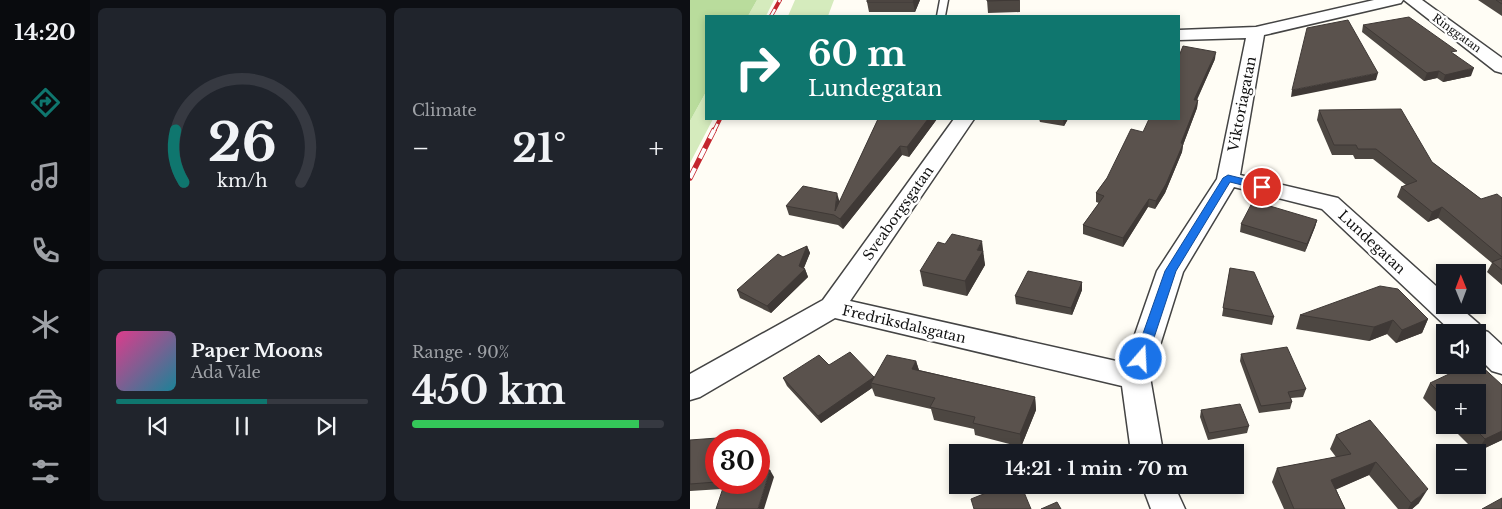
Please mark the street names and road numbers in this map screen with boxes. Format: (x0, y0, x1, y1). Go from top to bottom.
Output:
street label: Ringgatan (1430, 11, 1485, 56)
street label: Viktoriagatan (1224, 54, 1260, 154)
street label: Sveaborgsgatan (859, 162, 938, 264)
street label: Lundegatan (1335, 206, 1410, 278)
street label: Fredriksdalsgatan (840, 301, 968, 347)

